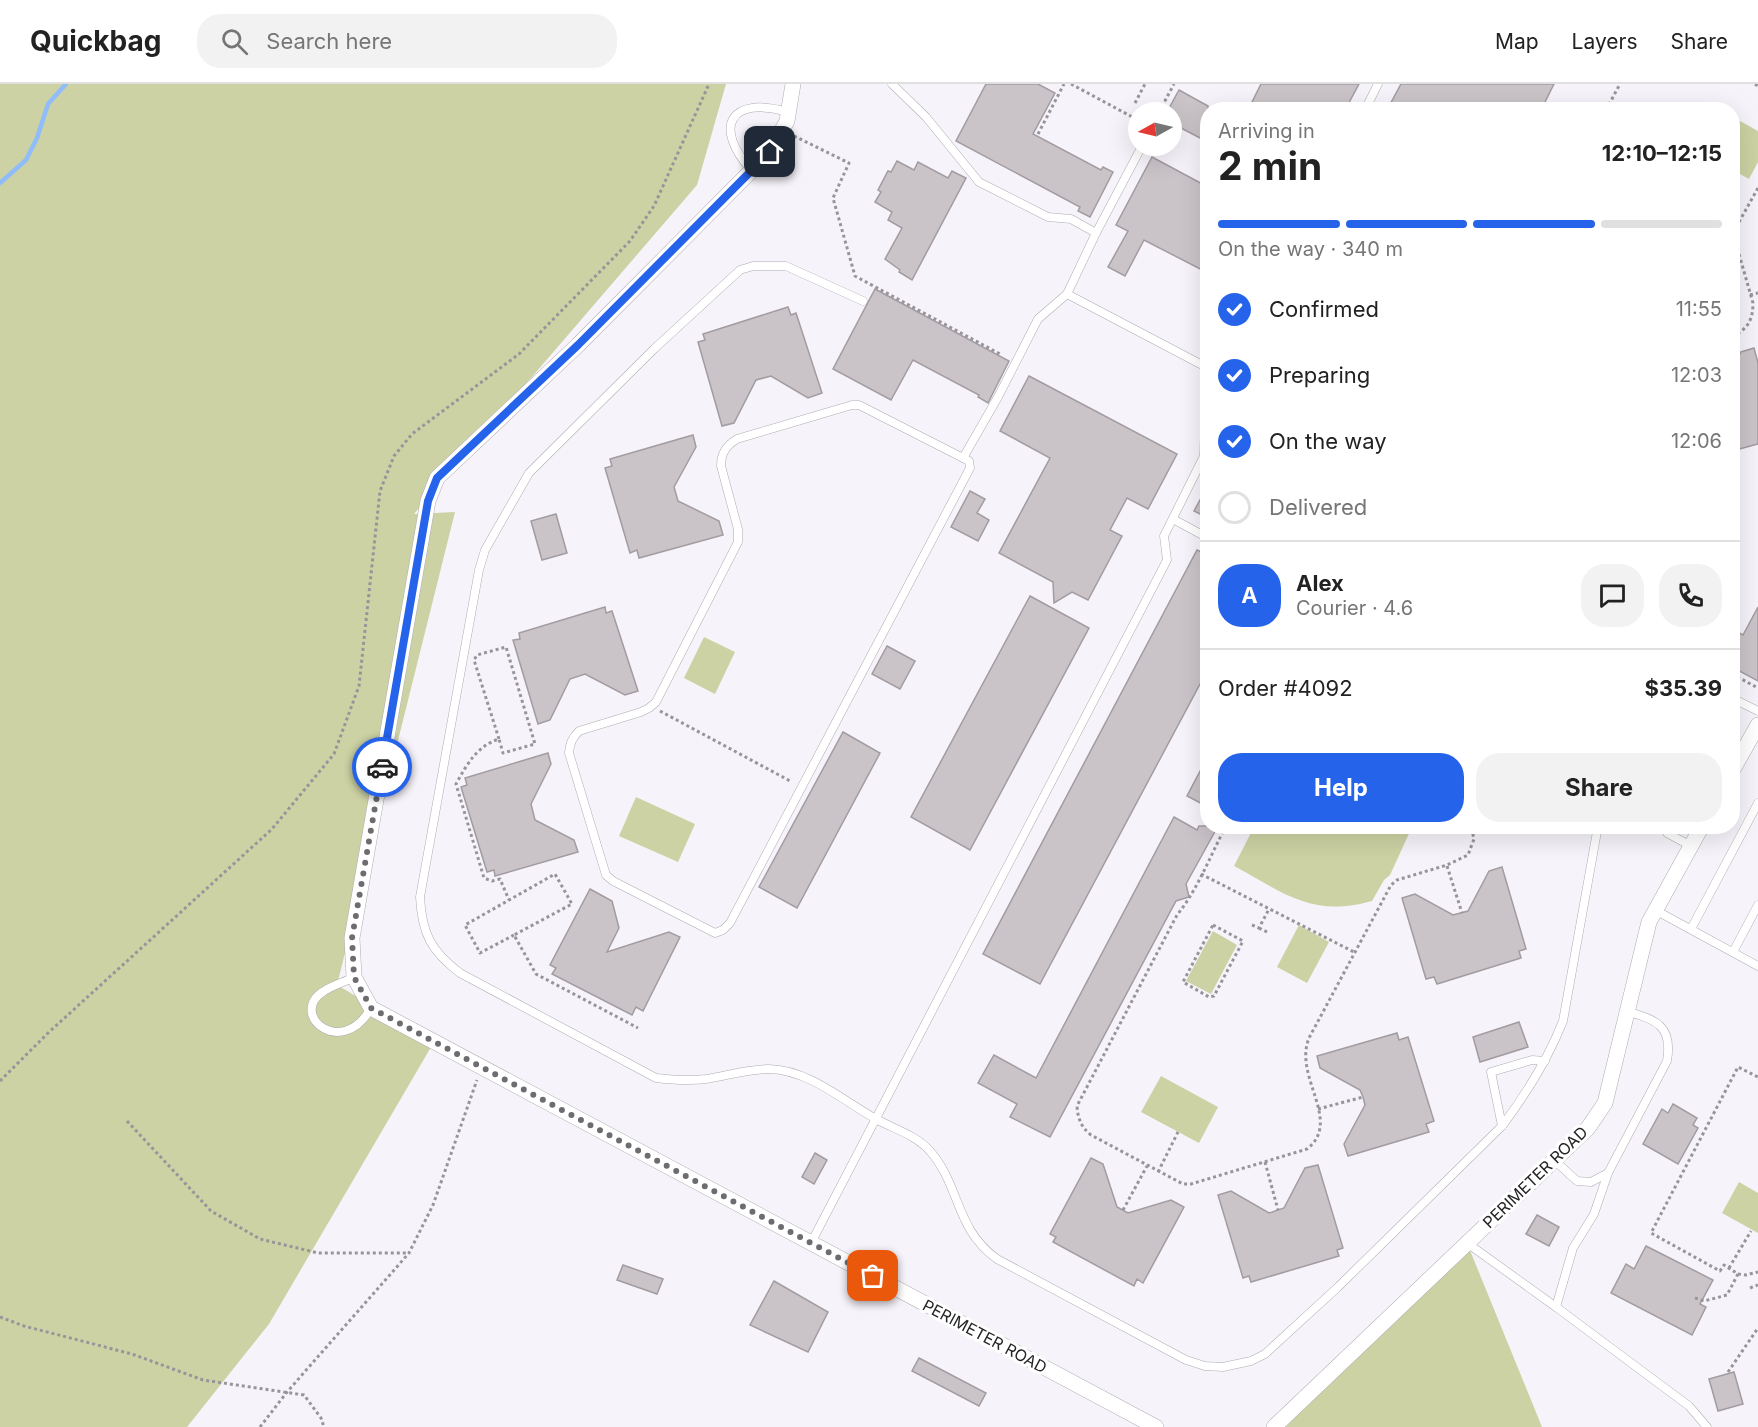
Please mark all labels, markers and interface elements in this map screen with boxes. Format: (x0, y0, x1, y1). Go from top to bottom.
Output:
search box (197, 14, 617, 68)
text: Quickbag (30, 24, 161, 58)
icon: search (218, 25, 251, 58)
text: Search here (266, 28, 392, 54)
text: Map (1495, 29, 1539, 54)
text: Layers (1572, 29, 1638, 54)
text: Share (1671, 29, 1728, 54)
north arrow (1128, 102, 1182, 156)
map controls (1128, 102, 1182, 156)
text: Arriving in (1218, 119, 1315, 143)
pin (744, 126, 795, 177)
icon: home (753, 135, 786, 168)
text: 12:10–12:15 (1602, 140, 1722, 166)
text: 2 min (1218, 142, 1322, 189)
text: On the way · 340 m (1218, 237, 1403, 261)
icon: check (1218, 293, 1251, 326)
text: Confirmed (1269, 296, 1379, 322)
text: 11:55 (1676, 297, 1722, 321)
icon: check (1218, 359, 1251, 392)
text: Preparing (1269, 362, 1370, 388)
text: 12:03 (1671, 363, 1722, 387)
icon: check (1218, 425, 1251, 458)
text: On the way (1269, 428, 1387, 454)
text: 12:06 (1671, 429, 1722, 453)
text: Delivered (1269, 494, 1367, 520)
button: chat (1581, 564, 1644, 627)
button: phone (1659, 564, 1722, 627)
text: Alex (1296, 570, 1344, 596)
text: A (1241, 582, 1258, 608)
text: Courier · 4.6 (1296, 596, 1413, 620)
text: Order #4092 (1218, 675, 1353, 701)
text: $35.39 (1645, 675, 1722, 701)
courier (352, 737, 412, 797)
icon: car (366, 751, 399, 784)
button: Help (1218, 753, 1464, 822)
button: Share (1476, 753, 1722, 822)
street label: PERIMETER ROAD (1478, 1122, 1592, 1232)
pin (847, 1250, 898, 1301)
icon: bag (856, 1259, 889, 1292)
street label: PERIMETER ROAD (919, 1295, 1051, 1377)

